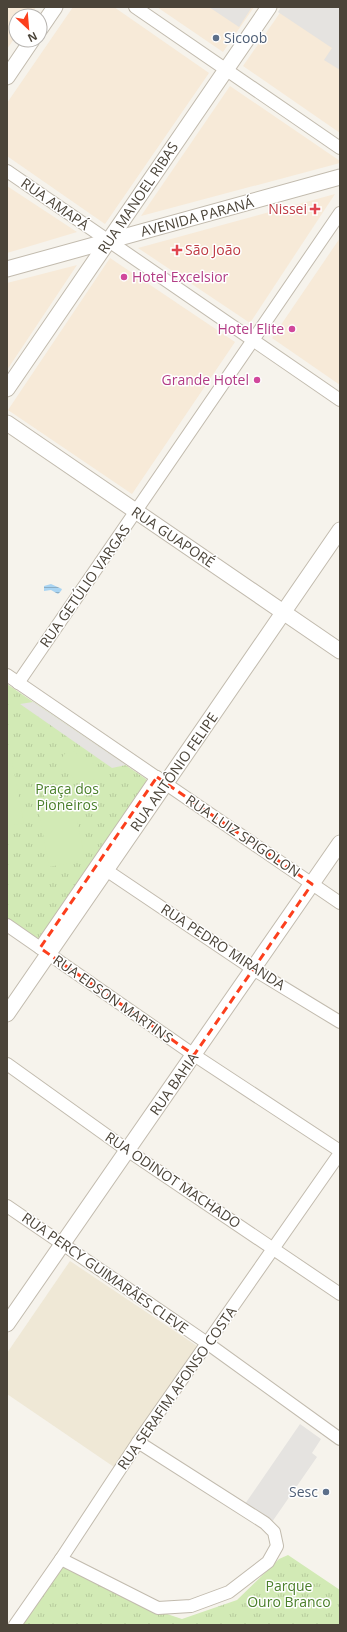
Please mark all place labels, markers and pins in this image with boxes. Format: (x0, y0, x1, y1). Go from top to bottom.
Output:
place label: Sicoob (224, 28, 267, 47)
marker: Sicoob (211, 33, 221, 43)
place label: Nissei (268, 199, 307, 218)
marker: Nissei (310, 204, 320, 214)
place label: São João (185, 240, 241, 259)
marker: São João (172, 245, 182, 255)
place label: Hotel Excelsior (132, 267, 229, 286)
marker: Hotel Excelsior (119, 272, 129, 282)
place label: Hotel Elite (218, 319, 284, 338)
marker: Hotel Elite (287, 324, 297, 334)
place label: Grande Hotel (162, 370, 249, 389)
marker: Grande Hotel (252, 375, 262, 385)
place label: Sesc (289, 1482, 318, 1501)
marker: Sesc (321, 1487, 331, 1497)

